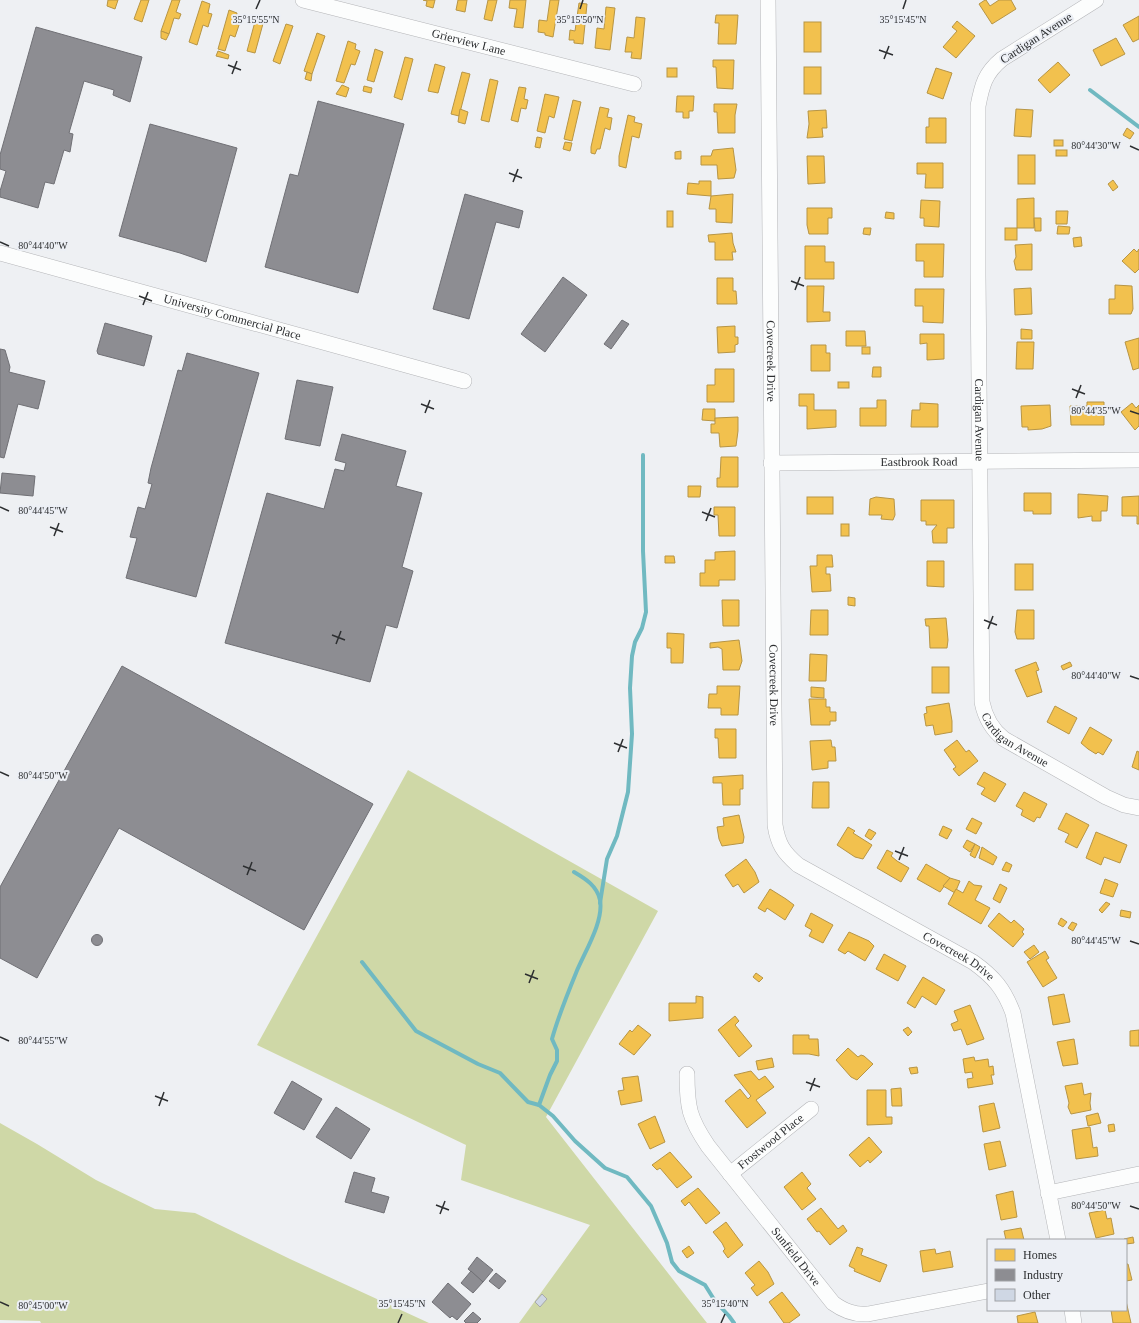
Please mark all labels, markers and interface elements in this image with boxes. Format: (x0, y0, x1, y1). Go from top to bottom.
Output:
street label: Cardigan Avenue (997, 10, 1075, 66)
text: 35°15'55"N (232, 14, 280, 25)
text: 35°15'50"N (556, 14, 604, 25)
text: 35°15'45"N (879, 14, 927, 25)
street label: Grierview Lane (430, 26, 507, 58)
text: 80°44'30"W (1071, 140, 1121, 151)
text: 80°44'40"W (18, 240, 68, 251)
street label: University Commercial Place (162, 291, 303, 343)
street label: Covecreek Drive (764, 320, 778, 402)
street label: Cardigan Avenue (972, 378, 987, 461)
text: 80°44'35"W (1071, 405, 1121, 416)
street label: Eastbrook Road (880, 454, 958, 469)
text: 80°44'45"W (18, 505, 68, 516)
street label: Covecreek Drive (766, 644, 781, 726)
text: 80°44'40"W (1071, 670, 1121, 681)
street label: Cardigan Avenue (978, 710, 1051, 770)
text: 80°44'50"W (18, 770, 68, 781)
street label: Covecreek Drive (920, 929, 997, 983)
text: 80°44'45"W (1071, 935, 1121, 946)
text: 80°44'55"W (18, 1035, 68, 1046)
street label: Frostwood Place (735, 1111, 806, 1172)
text: 80°44'50"W (1071, 1200, 1121, 1211)
street label: Sunfield Drive (768, 1224, 824, 1289)
legend (987, 1239, 1127, 1311)
text: Homes (1023, 1248, 1057, 1262)
text: Industry (1023, 1268, 1063, 1282)
text: Other (1023, 1288, 1050, 1302)
text: 35°15'45"N (378, 1298, 426, 1309)
text: 35°15'40"N (701, 1298, 749, 1309)
text: 80°45'00"W (18, 1300, 68, 1311)

